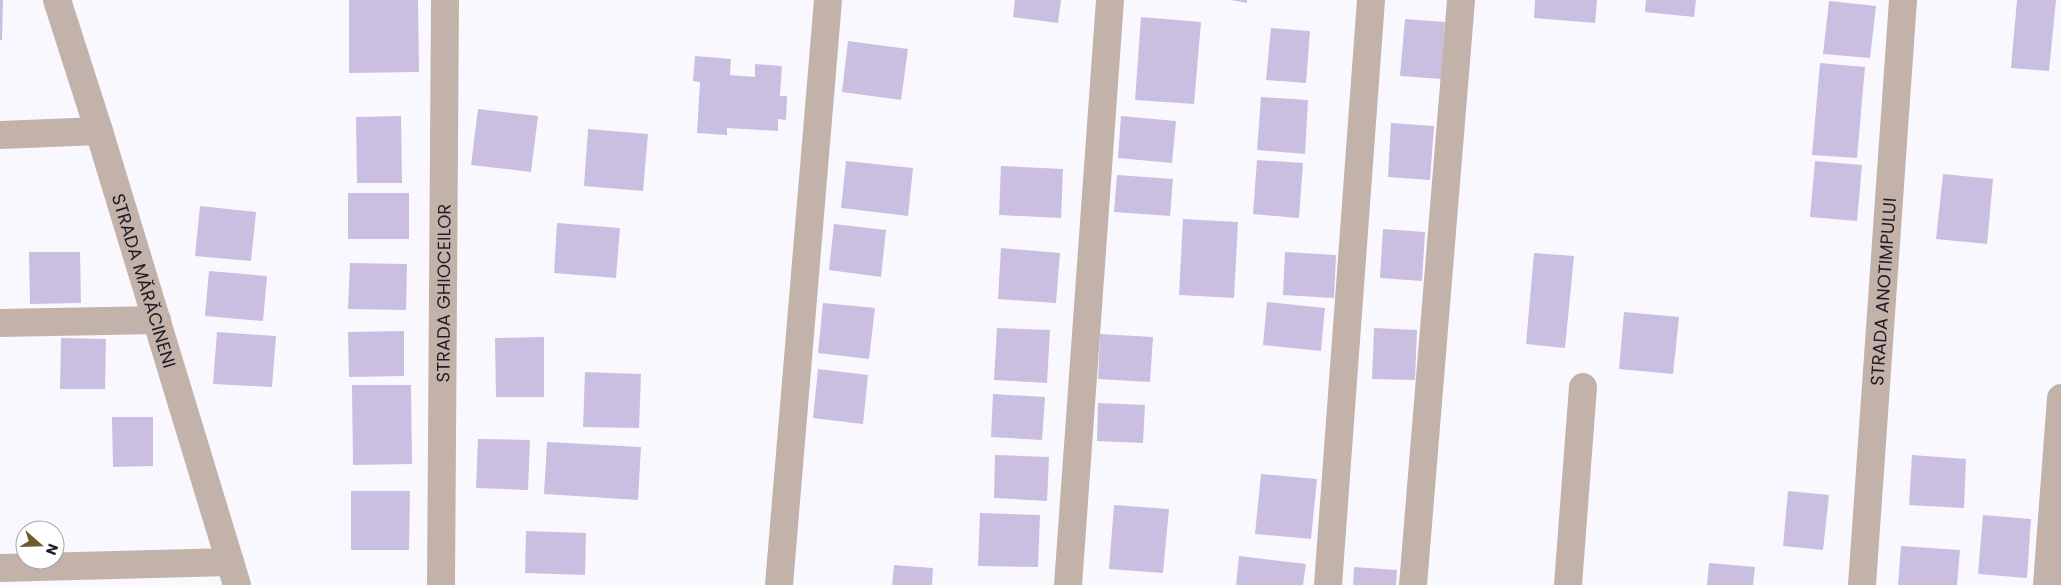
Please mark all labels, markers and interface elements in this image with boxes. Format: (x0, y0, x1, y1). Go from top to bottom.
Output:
street label: STRADA MĂRĂCINENI (106, 190, 183, 371)
street label: STRADA ANOTIMPULUI (1863, 197, 1902, 387)
street label: STRADA GHIOCEILOR (430, 204, 456, 382)
north arrow (15, 520, 65, 570)
text: N (41, 541, 63, 558)

